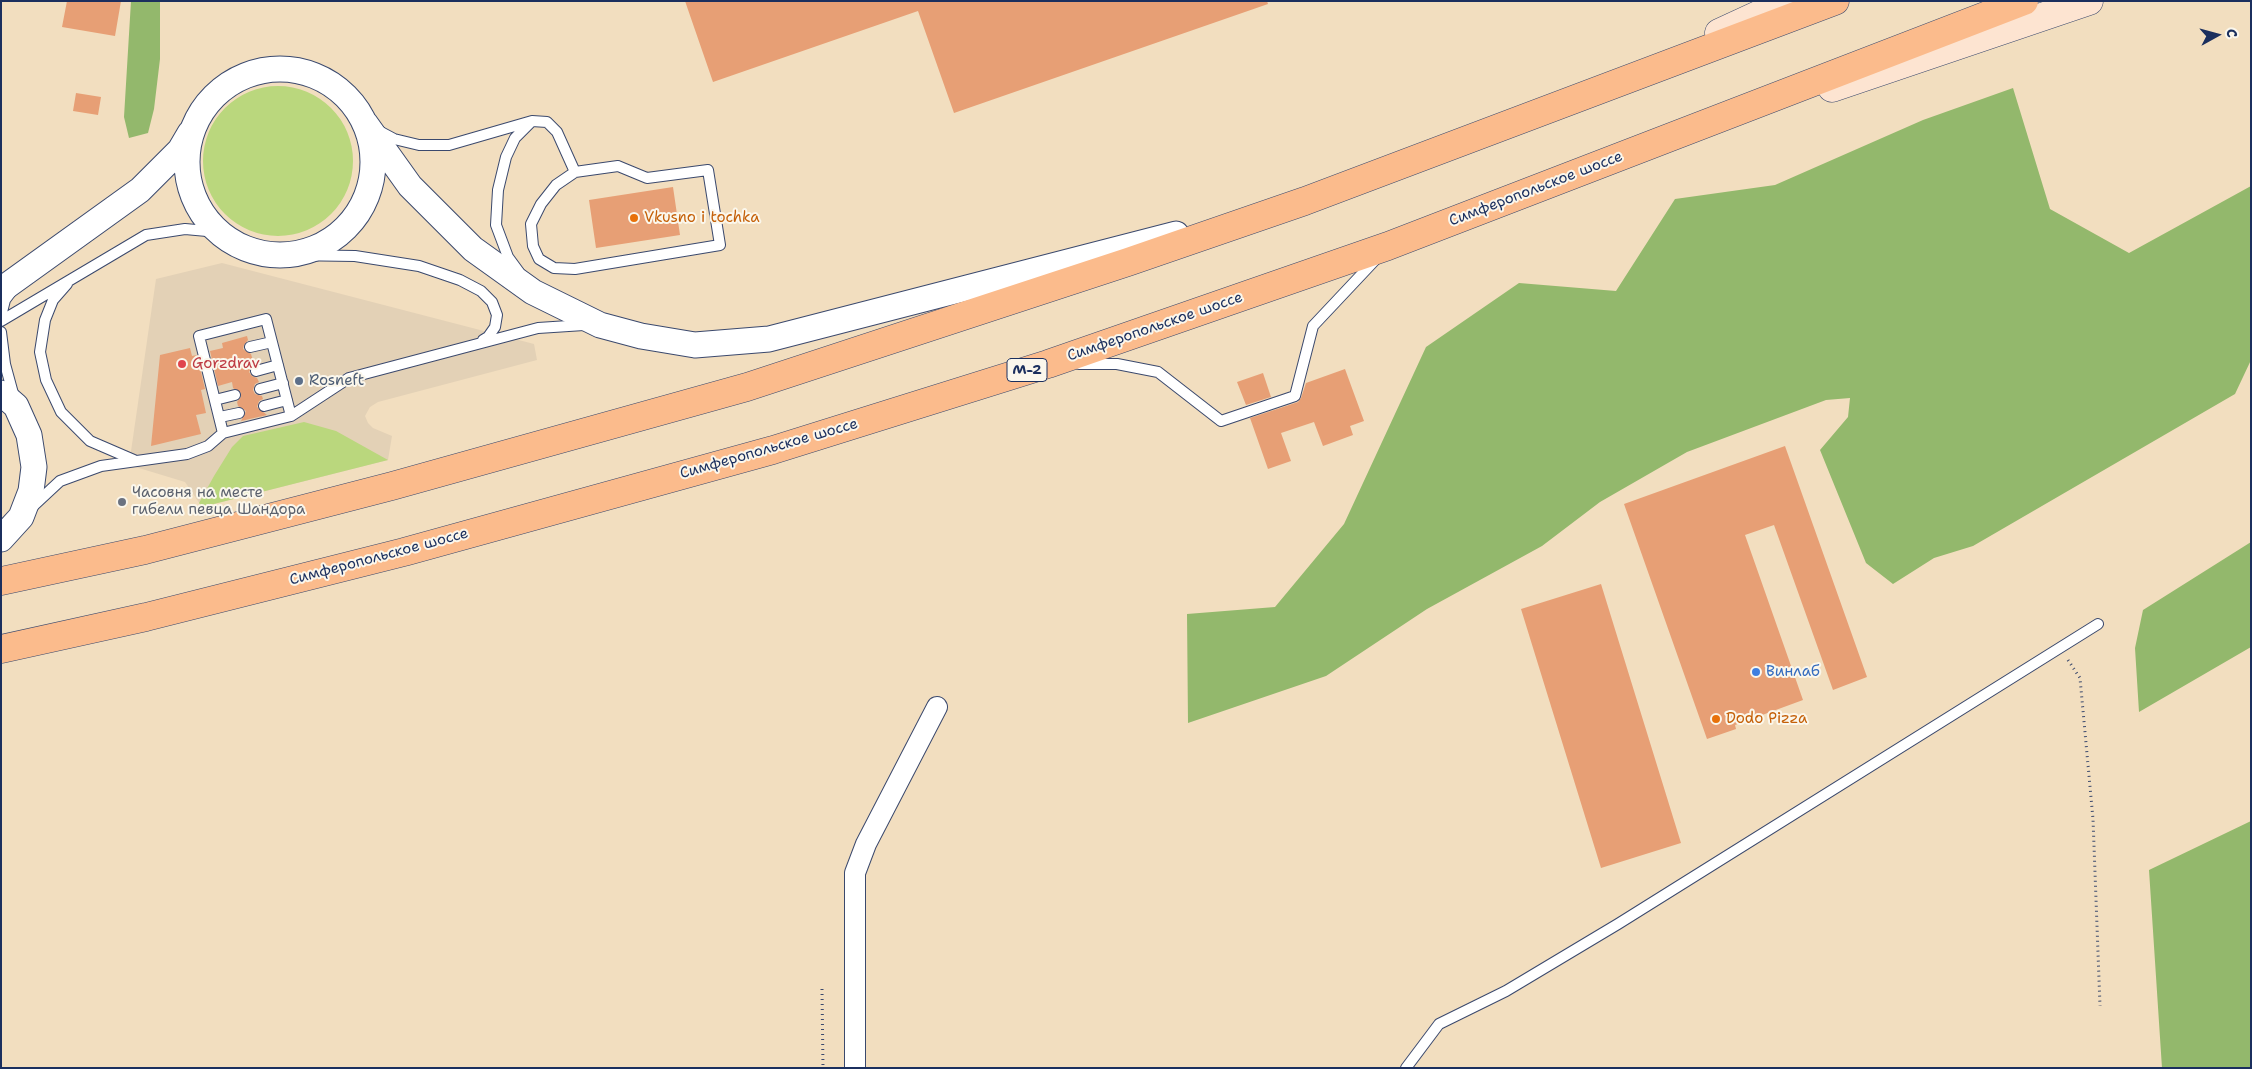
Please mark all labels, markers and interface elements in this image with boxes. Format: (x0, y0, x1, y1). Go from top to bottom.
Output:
north arrow (2192, 10, 2242, 60)
text: С (2222, 28, 2241, 39)
street label: Симферопольское шоссе (1447, 148, 1625, 230)
place label: Vkusno i tochka (644, 209, 760, 227)
marker: Vkusno i tochka (628, 212, 640, 224)
street label: Симферопольское шоссе (1065, 288, 1245, 366)
place label: Gorzdrav (192, 355, 260, 373)
marker: Gorzdrav (176, 358, 188, 370)
road number: М-2 (1007, 358, 1047, 382)
place label: Rosneft (309, 372, 364, 390)
marker: Rosneft (293, 375, 305, 387)
street label: Симферопольское шоссе (678, 415, 860, 483)
place label: Часовня на месте гибели певца Шандора (132, 484, 305, 519)
marker: Часовня на месте гибели певца Шандора (116, 496, 128, 508)
street label: Симферопольское шоссе (288, 524, 470, 590)
place label: Винлаб (1766, 663, 1820, 681)
marker: Винлаб (1750, 666, 1762, 678)
place label: Dodo Pizza (1726, 710, 1807, 728)
marker: Dodo Pizza (1710, 713, 1722, 725)

